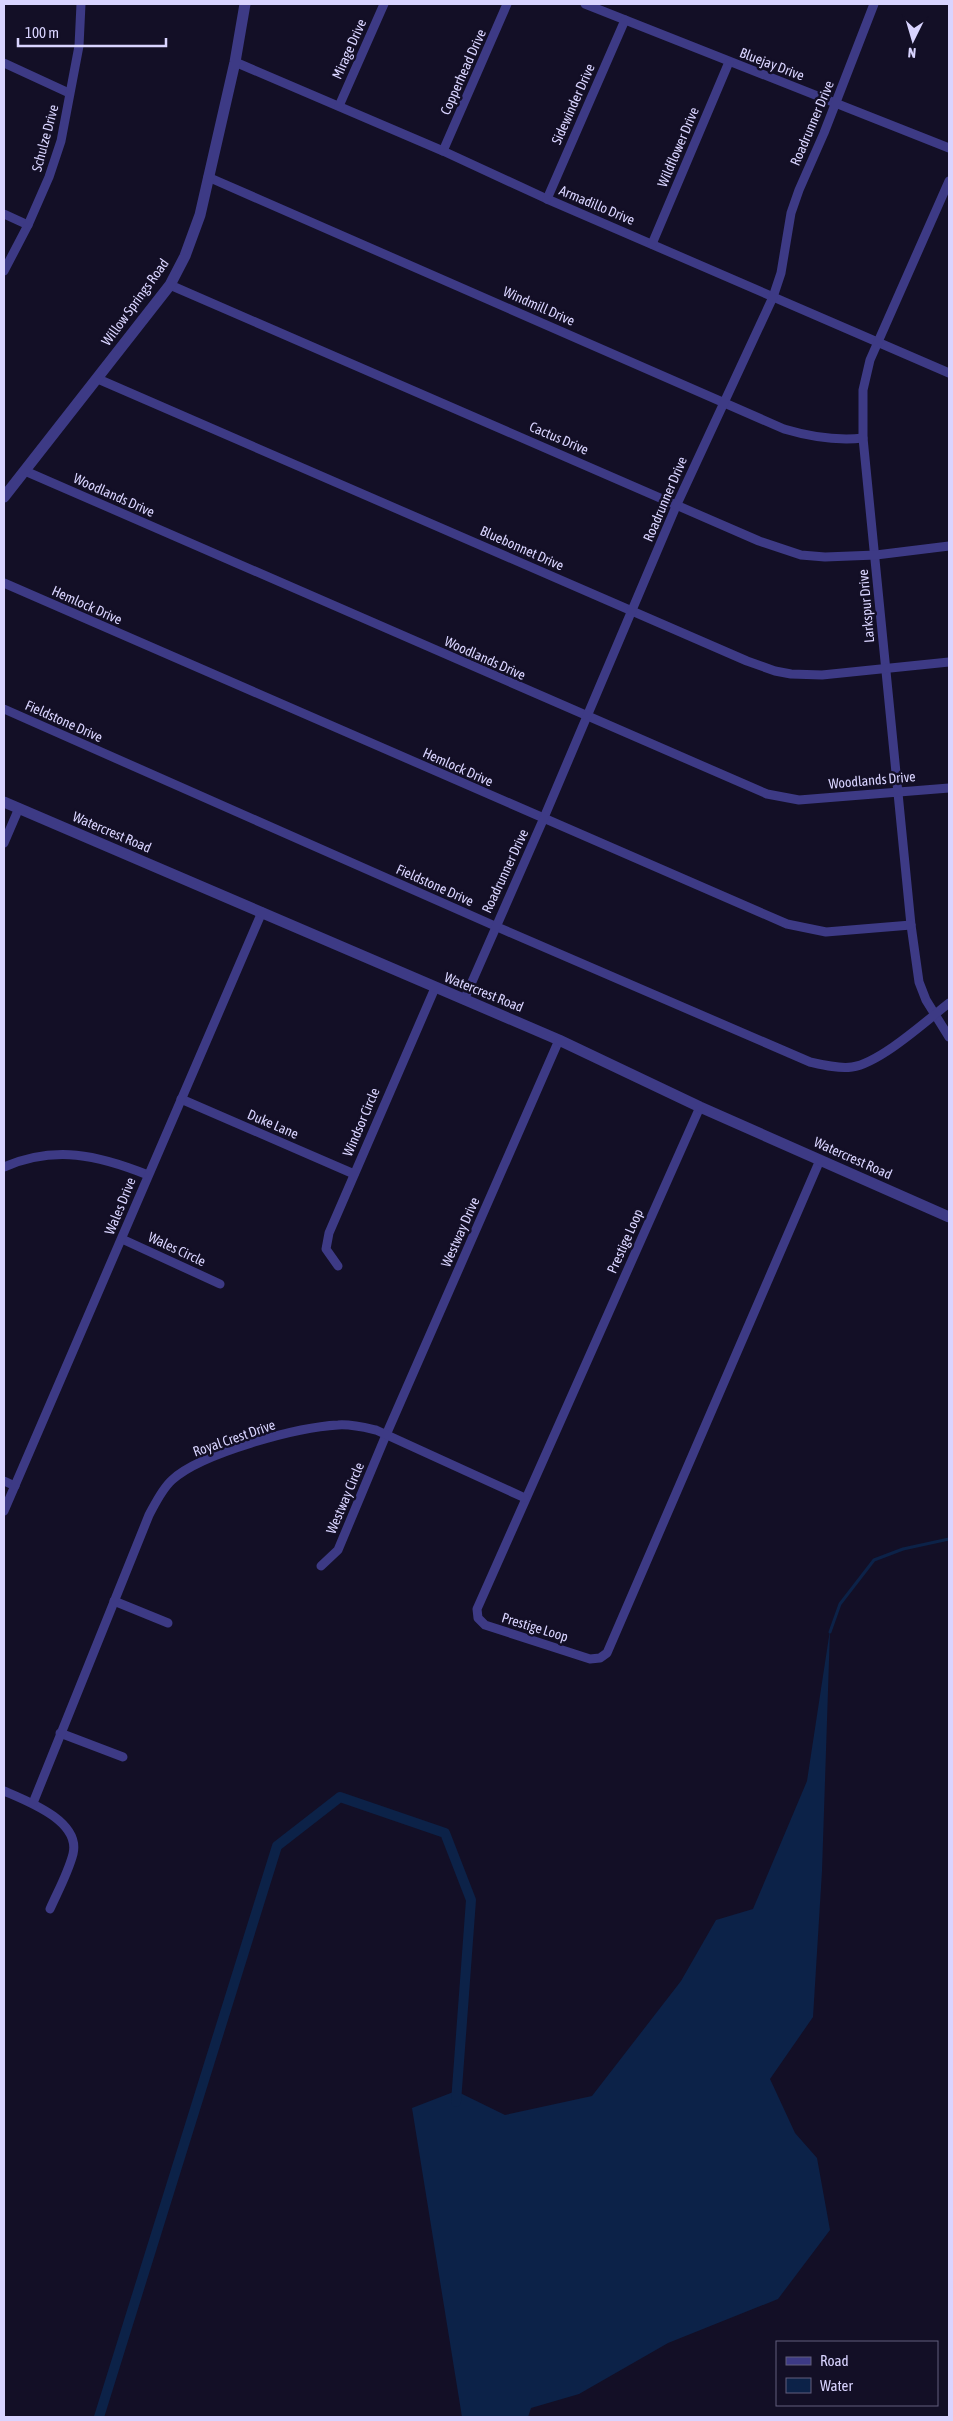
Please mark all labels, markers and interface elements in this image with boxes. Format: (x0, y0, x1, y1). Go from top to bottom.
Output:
scale bar (18, 15, 165, 47)
north arrow (888, 15, 938, 65)
street label: Mirage Drive (329, 16, 369, 82)
text: 100 m (25, 24, 59, 41)
street label: Copperhead Drive (437, 27, 489, 117)
street label: Bluejay Drive (737, 44, 807, 84)
text: N (907, 45, 917, 61)
street label: Sidewinder Drive (548, 61, 598, 147)
street label: Roadrunner Drive (787, 78, 837, 168)
street label: Schulze Drive (28, 103, 62, 173)
street label: Wildflower Drive (654, 105, 702, 189)
street label: Armadillo Drive (557, 182, 637, 228)
street label: Willow Springs Road (98, 255, 172, 349)
street label: Windmill Drive (501, 283, 577, 329)
street label: Cactus Drive (527, 418, 591, 458)
street label: Roadrunner Drive (640, 454, 690, 544)
street label: Woodlands Drive (71, 470, 157, 520)
street label: Bluebonnet Drive (478, 522, 566, 574)
street label: Larkspur Drive (855, 569, 877, 643)
street label: Hemlock Drive (49, 582, 125, 628)
street label: Woodlands Drive (442, 633, 528, 683)
street label: Fieldstone Drive (23, 697, 105, 745)
street label: Hemlock Drive (420, 744, 496, 790)
street label: Woodlands Drive (828, 768, 916, 792)
street label: Watercrest Road (70, 808, 154, 856)
street label: Roadrunner Drive (479, 826, 531, 916)
street label: Fieldstone Drive (394, 861, 476, 909)
street label: Watercrest Road (442, 969, 526, 1015)
street label: Windsor Circle (339, 1085, 383, 1159)
street label: Duke Lane (245, 1106, 301, 1142)
street label: Watercrest Road (811, 1134, 895, 1182)
street label: Wales Drive (101, 1175, 139, 1237)
street label: Westway Drive (438, 1195, 482, 1269)
street label: Prestige Loop (604, 1206, 646, 1276)
street label: Wales Circle (146, 1229, 208, 1269)
street label: Royal Crest Drive (191, 1416, 277, 1460)
street label: Westway Circle (323, 1460, 367, 1536)
street label: Prestige Loop (500, 1609, 571, 1645)
legend (776, 2341, 938, 2406)
text: Road (820, 2352, 849, 2369)
text: Water (820, 2377, 853, 2394)

